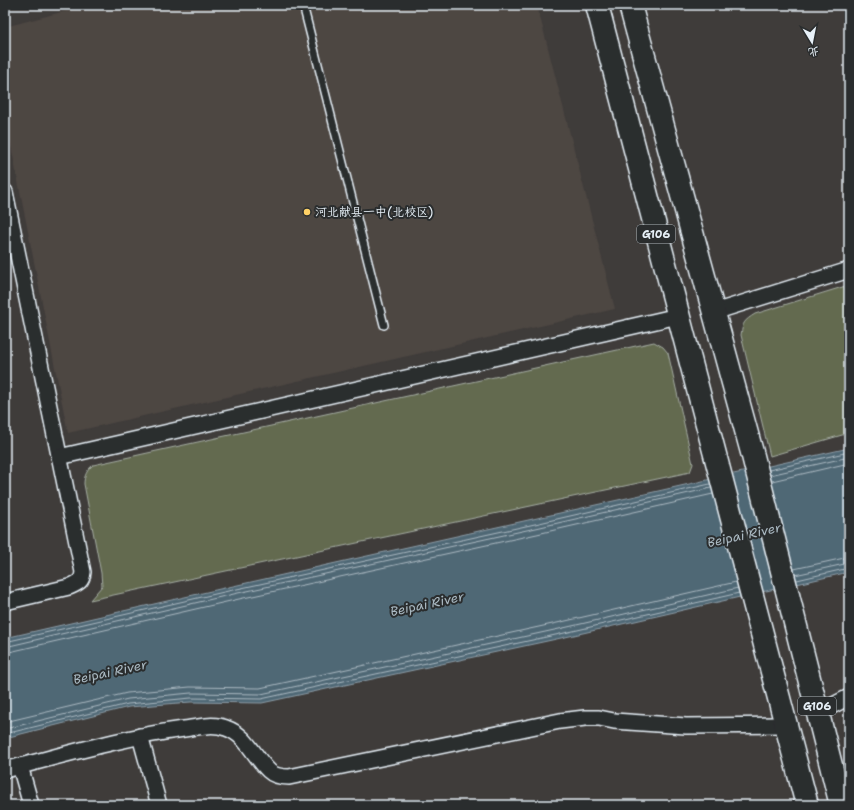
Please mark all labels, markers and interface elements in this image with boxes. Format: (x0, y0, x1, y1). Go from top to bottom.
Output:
north arrow (792, 22, 832, 62)
text: 北 (807, 43, 820, 60)
place label: 河北献县一中(北校区) (315, 204, 433, 220)
marker: 河北献县一中(北校区) (302, 207, 312, 217)
road number: G106 (637, 225, 675, 243)
water label: Beipai River (705, 519, 783, 551)
water label: Beipai River (388, 588, 466, 620)
water label: Beipai River (71, 656, 149, 688)
road number: G106 (798, 697, 836, 715)

